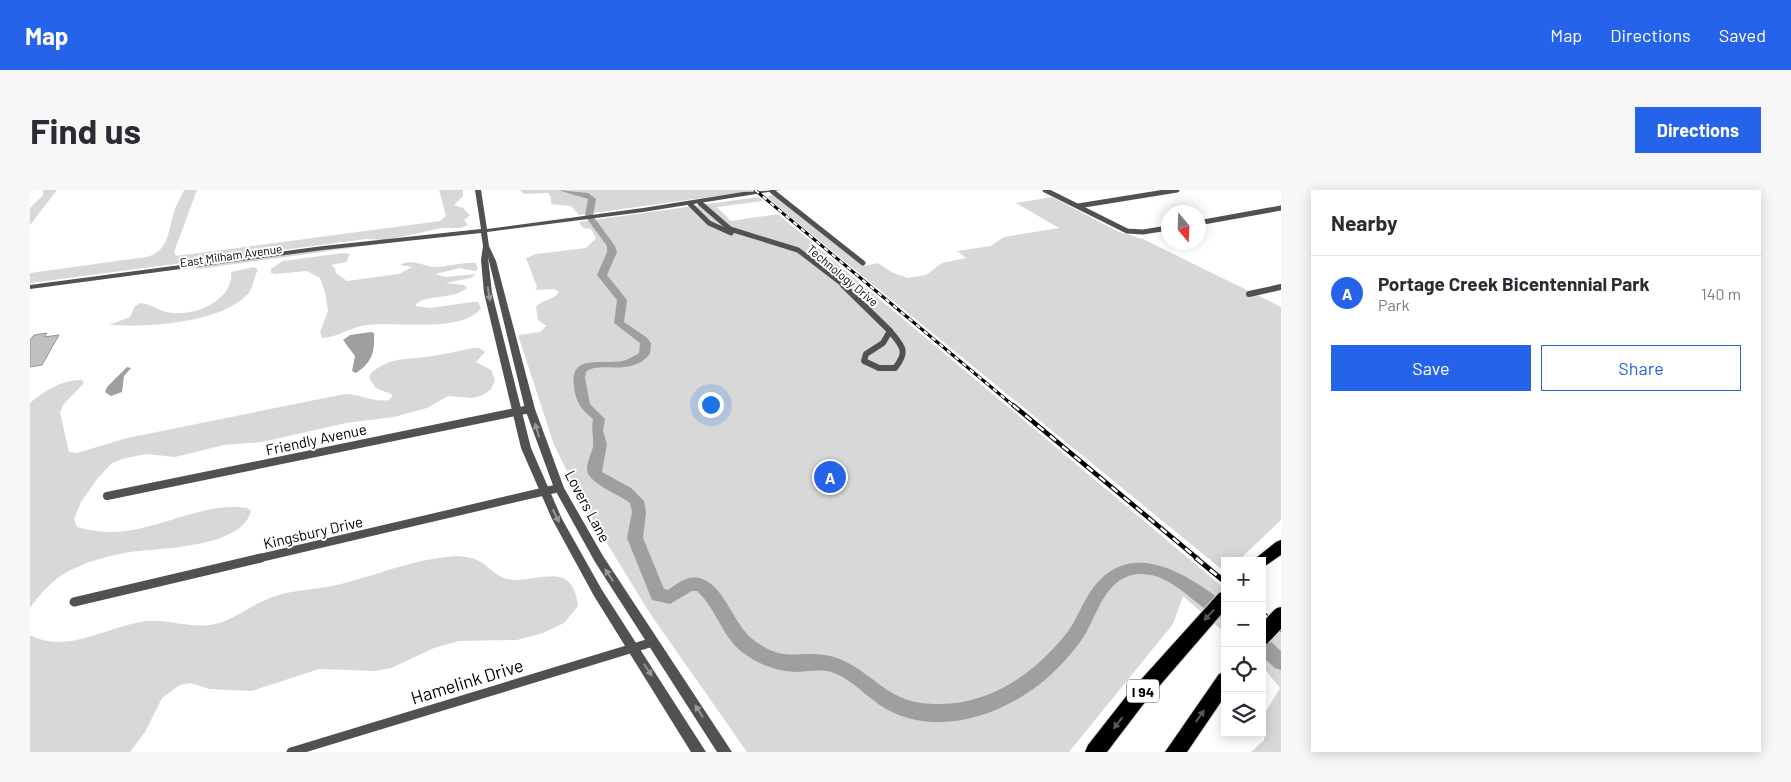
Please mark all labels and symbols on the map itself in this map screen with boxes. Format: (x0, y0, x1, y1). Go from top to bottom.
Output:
north arrow (1161, 205, 1206, 250)
street label: East Milham Avenue (179, 241, 283, 269)
street label: Technology Drive (805, 241, 881, 309)
one-way arrow (485, 287, 493, 303)
your location (698, 392, 724, 418)
street label: Friendly Avenue (264, 420, 368, 458)
one-way arrow (533, 423, 540, 438)
pin: A (814, 458, 846, 496)
street label: Lovers Lane (561, 467, 615, 545)
one-way arrow (552, 509, 560, 523)
street label: Kingsbury Drive (261, 512, 365, 552)
one-way arrow (605, 568, 614, 582)
one-way arrow (1203, 609, 1215, 621)
street label: Hamelink Drive (408, 653, 526, 709)
one-way arrow (643, 664, 653, 677)
road number: I 94 (1127, 680, 1159, 702)
one-way arrow (694, 704, 703, 717)
one-way arrow (1195, 709, 1205, 723)
one-way arrow (1112, 716, 1123, 729)

